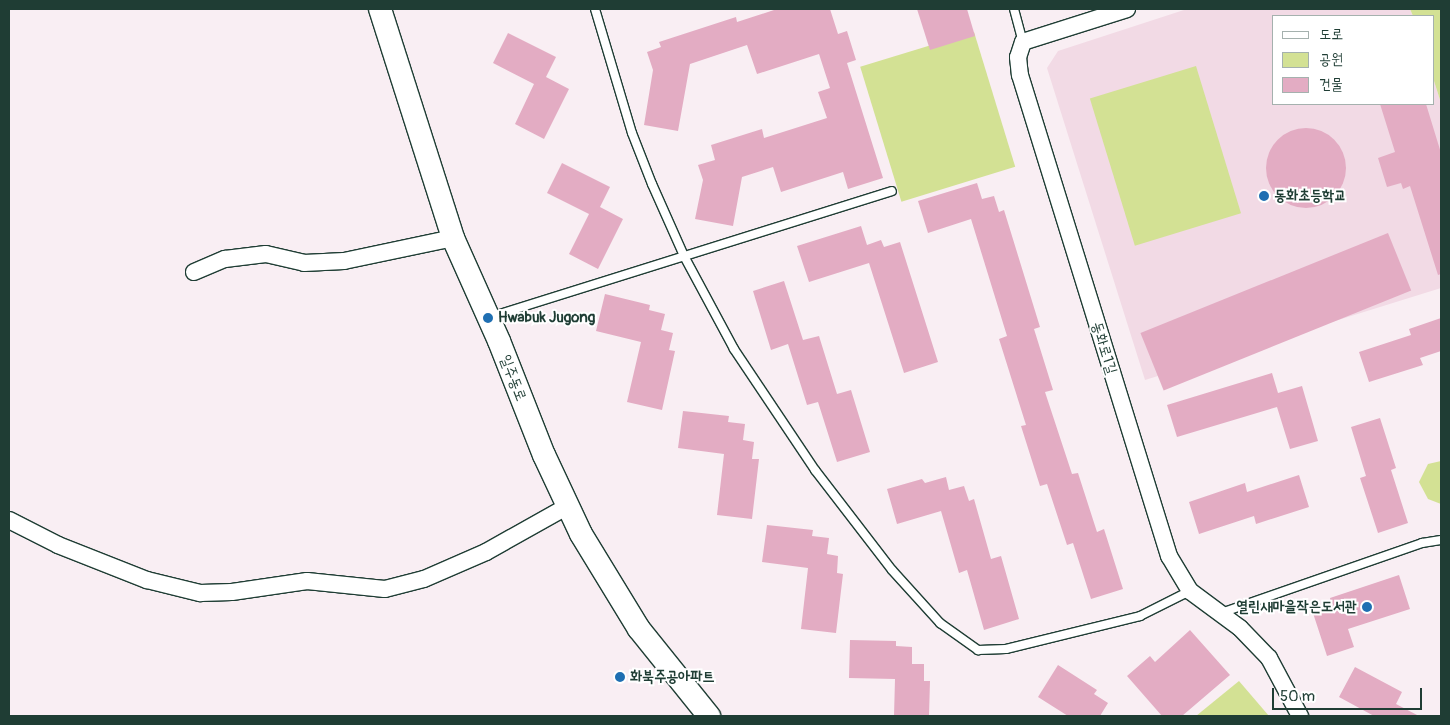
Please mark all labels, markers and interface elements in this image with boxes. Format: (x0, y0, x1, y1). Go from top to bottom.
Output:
legend (1272, 15, 1435, 105)
text: 도로 (1319, 25, 1343, 44)
text: 공원 (1319, 50, 1343, 69)
text: 건물 (1319, 75, 1343, 94)
place label: 동화초등학교 (1274, 187, 1346, 205)
marker: 동화초등학교 (1258, 190, 1270, 202)
place label: Hwabuk Jugong (498, 309, 595, 327)
marker: Hwabuk Jugong (482, 312, 494, 324)
street label: 동화로1길 (1087, 319, 1121, 377)
street label: 일주동로 (496, 352, 530, 404)
place label: 열린새마을작은도서관 (1236, 598, 1357, 616)
marker: 열린새마을작은도서관 (1361, 601, 1373, 613)
place label: 화북주공아파트 (630, 668, 714, 686)
marker: 화북주공아파트 (614, 671, 626, 683)
scale bar (1275, 678, 1425, 710)
text: 50 m (1280, 687, 1315, 706)

